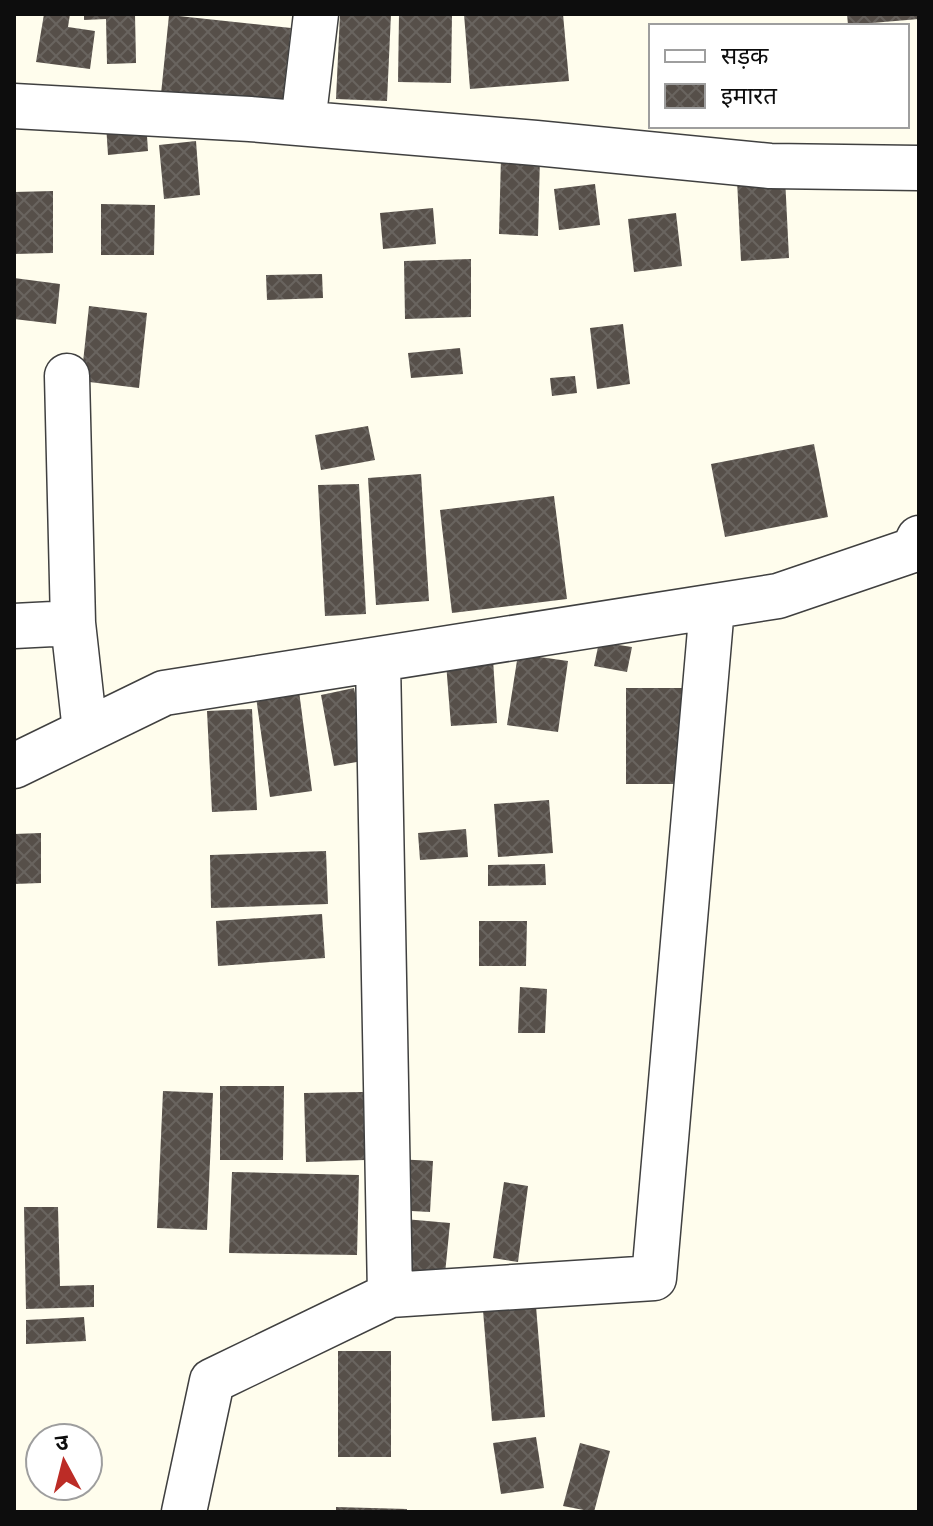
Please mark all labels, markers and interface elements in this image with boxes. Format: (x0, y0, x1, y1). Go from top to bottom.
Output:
legend (649, 24, 909, 128)
text: सड़क (721, 42, 769, 70)
text: इमारत (721, 82, 778, 110)
north arrow (24, 1422, 104, 1502)
text: उ (54, 1429, 71, 1456)

